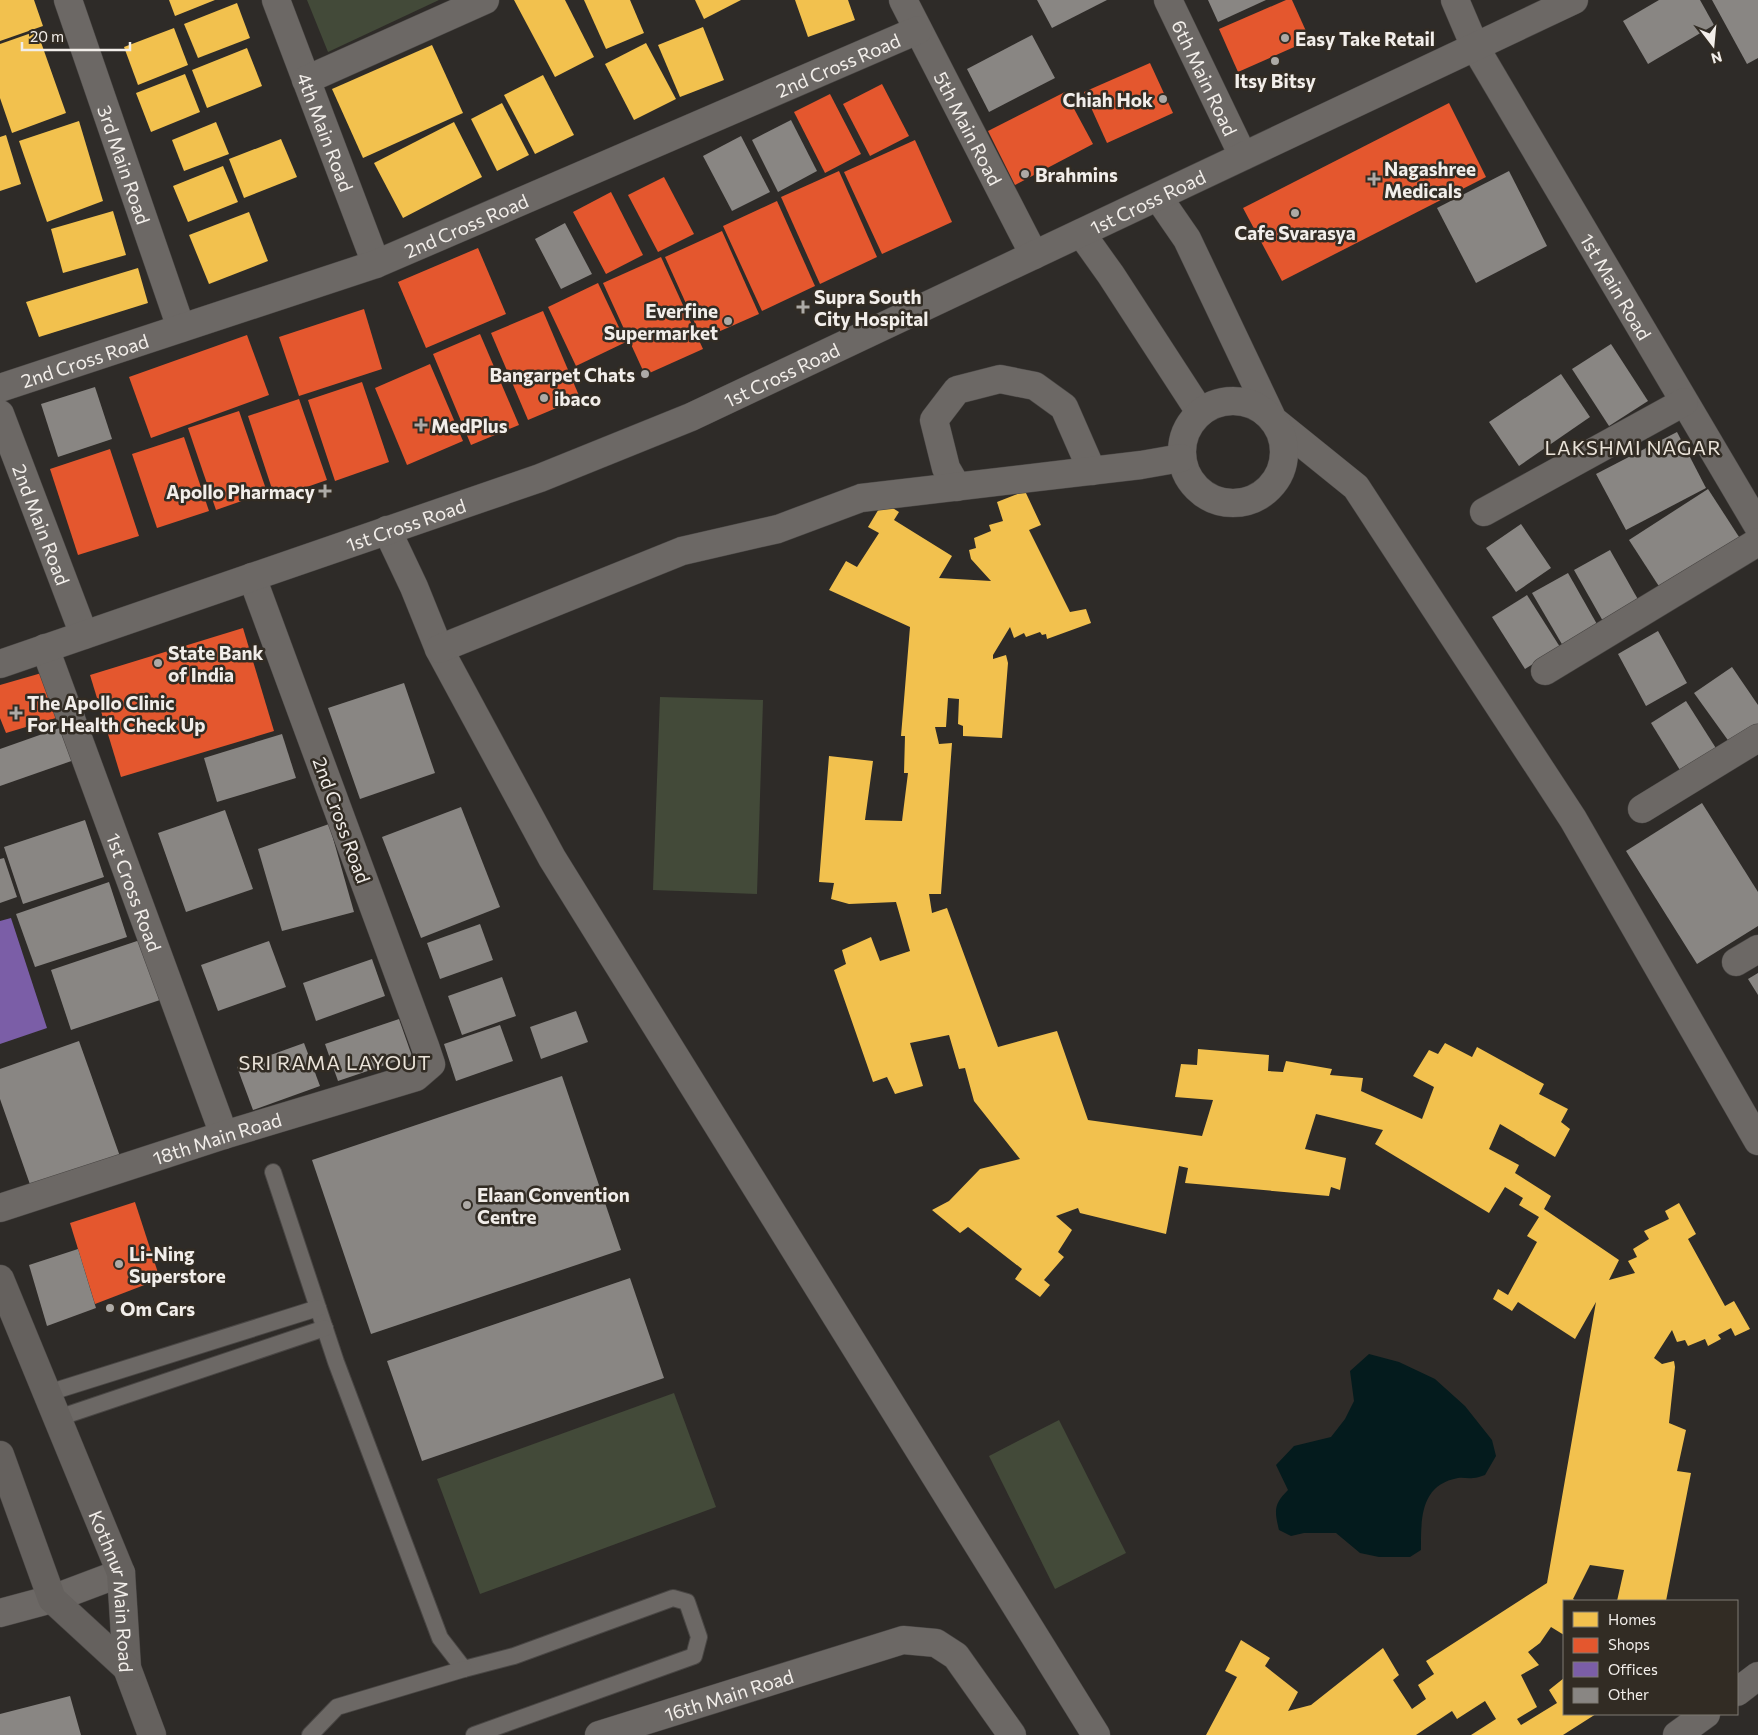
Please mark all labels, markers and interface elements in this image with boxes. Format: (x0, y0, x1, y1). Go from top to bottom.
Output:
street label: 6th Main Road (1168, 16, 1243, 139)
scale bar (22, 20, 130, 52)
north arrow (1688, 20, 1738, 70)
text: 20 m (30, 27, 64, 45)
place label: Easy Take Retail (1295, 27, 1435, 50)
street label: 2nd Cross Road (772, 28, 903, 101)
marker: Easy Take Retail (1279, 32, 1291, 44)
text: N (1709, 48, 1724, 68)
marker: Itsy Bitsy (1269, 55, 1281, 67)
street label: 5th Main Road (930, 67, 1008, 189)
street label: 4th Main Road (293, 69, 359, 195)
place label: Itsy Bitsy (1234, 69, 1316, 92)
place label: Chiah Hok (1063, 88, 1153, 111)
marker: Chiah Hok (1157, 93, 1169, 105)
street label: 3rd Main Road (94, 102, 156, 227)
place label: Nagashree Medicals (1384, 157, 1476, 202)
place label: Brahmins (1035, 163, 1118, 186)
street label: 1st Cross Road (1086, 164, 1209, 238)
marker: Brahmins (1019, 168, 1031, 180)
marker: Nagashree Medicals (1368, 173, 1380, 185)
street label: 2nd Cross Road (401, 188, 532, 262)
marker: Cafe Svarasya (1289, 207, 1301, 219)
place label: Cafe Svarasya (1234, 221, 1356, 244)
street label: 1st Main Road (1576, 229, 1657, 344)
place label: Supra South City Hospital (814, 285, 928, 330)
place label: Everfine Supermarket (604, 299, 718, 344)
marker: Supra South City Hospital (796, 300, 810, 314)
marker: Everfine Supermarket (722, 315, 734, 327)
street label: 2nd Cross Road (18, 328, 151, 392)
street label: 1st Cross Road (720, 337, 843, 411)
place label: Bangarpet Chats (489, 363, 635, 386)
marker: Bangarpet Chats (639, 368, 651, 380)
place label: ibaco (554, 387, 601, 410)
marker: ibaco (538, 392, 550, 404)
place label: MedPlus (431, 414, 508, 437)
marker: MedPlus (415, 419, 427, 431)
district label: LAKSHMI NAGAR (1544, 435, 1722, 459)
street label: 2nd Main Road (8, 460, 75, 588)
place label: Apollo Pharmacy (166, 480, 316, 503)
marker: Apollo Pharmacy (319, 485, 331, 497)
street label: 1st Cross Road (343, 493, 468, 556)
place label: State Bank of India (168, 641, 263, 686)
marker: State Bank of India (152, 657, 164, 669)
place label: The Apollo Clinic For Health Check Up (27, 691, 205, 736)
marker: The Apollo Clinic For Health Check Up (9, 706, 23, 720)
street label: 2nd Cross Road (308, 754, 376, 886)
street label: 1st Cross Road (102, 829, 167, 955)
district label: SRI RAMA LAYOUT (238, 1050, 432, 1074)
street label: 18th Main Road (150, 1107, 284, 1169)
place label: Elaan Convention Centre (477, 1183, 630, 1228)
marker: Elaan Convention Centre (461, 1199, 473, 1211)
place label: Li-Ning Superstore (129, 1242, 226, 1287)
marker: Li-Ning Superstore (113, 1258, 125, 1270)
place label: Om Cars (120, 1297, 195, 1320)
marker: Om Cars (104, 1302, 116, 1314)
street label: Kothnur Main Road (85, 1507, 139, 1673)
legend (1563, 1600, 1738, 1715)
text: Homes (1608, 1610, 1656, 1628)
text: Shops (1608, 1635, 1650, 1653)
text: Offices (1608, 1660, 1658, 1678)
street label: 16th Main Road (662, 1664, 796, 1725)
text: Other (1608, 1685, 1649, 1703)

